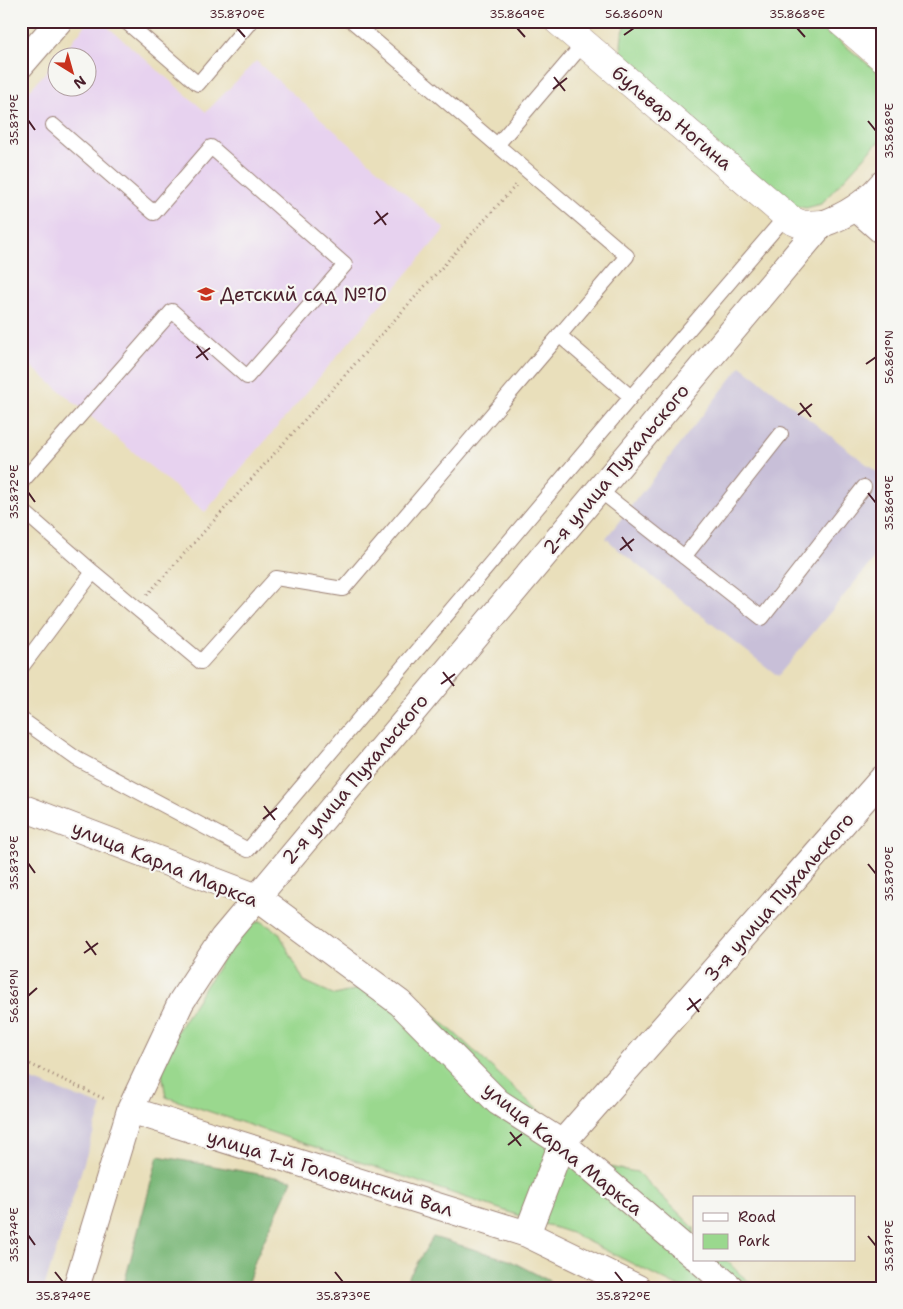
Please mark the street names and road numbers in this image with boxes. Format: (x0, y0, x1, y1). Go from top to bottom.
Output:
street label: бульвар Ногина (606, 60, 738, 176)
street label: 2-я улица Пухальского (537, 378, 695, 560)
street label: 2-я улица Пухальского (276, 688, 434, 870)
street label: 3-я улица Пухальского (699, 807, 859, 987)
street label: улица Карла Маркса (68, 815, 262, 913)
street label: улица Карла Маркса (478, 1077, 648, 1221)
street label: улица 1-й Головинский Вал (204, 1124, 457, 1223)

